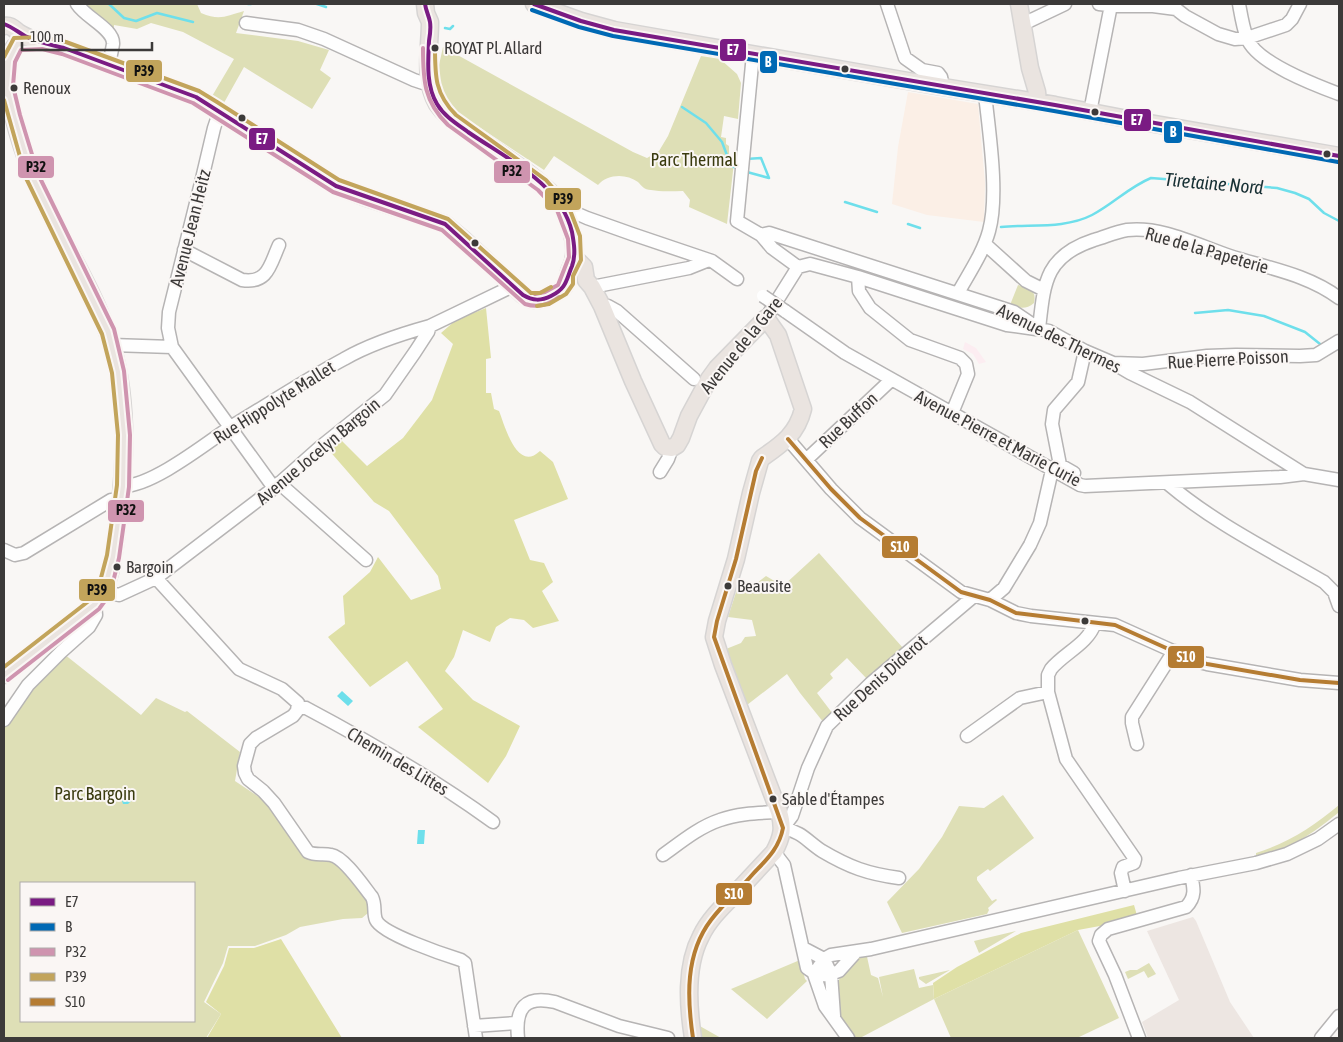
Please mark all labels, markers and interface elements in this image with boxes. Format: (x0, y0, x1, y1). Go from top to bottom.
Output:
scale bar (22, 20, 152, 52)
text: 100 m (30, 28, 64, 45)
place label: ROYAT Pl. Allard (444, 38, 542, 58)
line badge: E7 (719, 38, 747, 62)
text: E7 (727, 42, 739, 58)
marker: ROYAT Pl. Allard (430, 43, 440, 53)
line badge: B (759, 50, 778, 74)
text: B (765, 54, 772, 70)
line badge: P39 (125, 59, 163, 83)
text: P39 (134, 63, 154, 79)
unlabelled marker (840, 64, 850, 74)
place label: Renoux (23, 78, 71, 98)
marker: Renoux (9, 83, 19, 93)
unlabelled marker (1090, 107, 1100, 117)
line badge: E7 (1123, 108, 1152, 132)
text: E7 (1131, 112, 1143, 128)
unlabelled marker (237, 113, 247, 123)
line badge: B (1163, 120, 1183, 144)
text: B (1170, 124, 1177, 140)
line badge: E7 (248, 127, 276, 151)
text: E7 (256, 131, 268, 147)
park label: Parc Thermal (650, 149, 738, 170)
unlabelled marker (1322, 149, 1332, 159)
line badge: P32 (17, 155, 55, 179)
text: P32 (26, 159, 46, 175)
line badge: P32 (493, 160, 531, 184)
text: P32 (502, 163, 522, 179)
street label: Avenue Jean Heitz (165, 167, 215, 289)
water label: Tiretaine Nord (1164, 168, 1264, 198)
line badge: P39 (544, 187, 582, 211)
text: P39 (553, 191, 573, 207)
street label: Rue de la Papeterie (1143, 222, 1271, 278)
unlabelled marker (470, 238, 480, 248)
street label: Avenue de la Gare (696, 292, 786, 398)
street label: Avenue des Thermes (994, 299, 1124, 377)
street label: Rue Pierre Poisson (1167, 345, 1289, 373)
street label: Rue Hippolyte Mallet (209, 356, 339, 448)
street label: Avenue Pierre et Marie Curie (911, 385, 1085, 491)
street label: Rue Buffon (814, 388, 882, 452)
street label: Avenue Jocelyn Bargoin (252, 393, 384, 509)
line badge: P32 (107, 499, 145, 523)
text: P32 (116, 502, 136, 518)
line badge: S10 (881, 535, 919, 559)
text: S10 (890, 539, 910, 555)
place label: Bargoin (126, 557, 174, 577)
marker: Bargoin (112, 562, 122, 572)
place label: Beausite (737, 576, 792, 596)
line badge: P39 (78, 578, 116, 602)
marker: Beausite (723, 581, 733, 591)
text: P39 (87, 582, 107, 598)
unlabelled marker (1080, 616, 1090, 626)
street label: Rue Denis Diderot (829, 631, 931, 725)
line badge: S10 (1167, 645, 1205, 669)
text: S10 (1176, 649, 1196, 665)
street label: Chemin des Littes (343, 722, 453, 800)
park label: Parc Bargoin (54, 783, 136, 804)
place label: Sable d'Étampes (782, 789, 884, 809)
marker: Sable d'Étampes (768, 794, 778, 804)
legend (20, 882, 195, 1022)
line badge: S10 (715, 882, 753, 906)
text: S10 (724, 886, 744, 902)
text: E7 (65, 893, 78, 910)
text: B (65, 918, 72, 935)
text: P32 (65, 943, 86, 960)
text: P39 (65, 968, 86, 985)
text: S10 (65, 993, 85, 1010)

